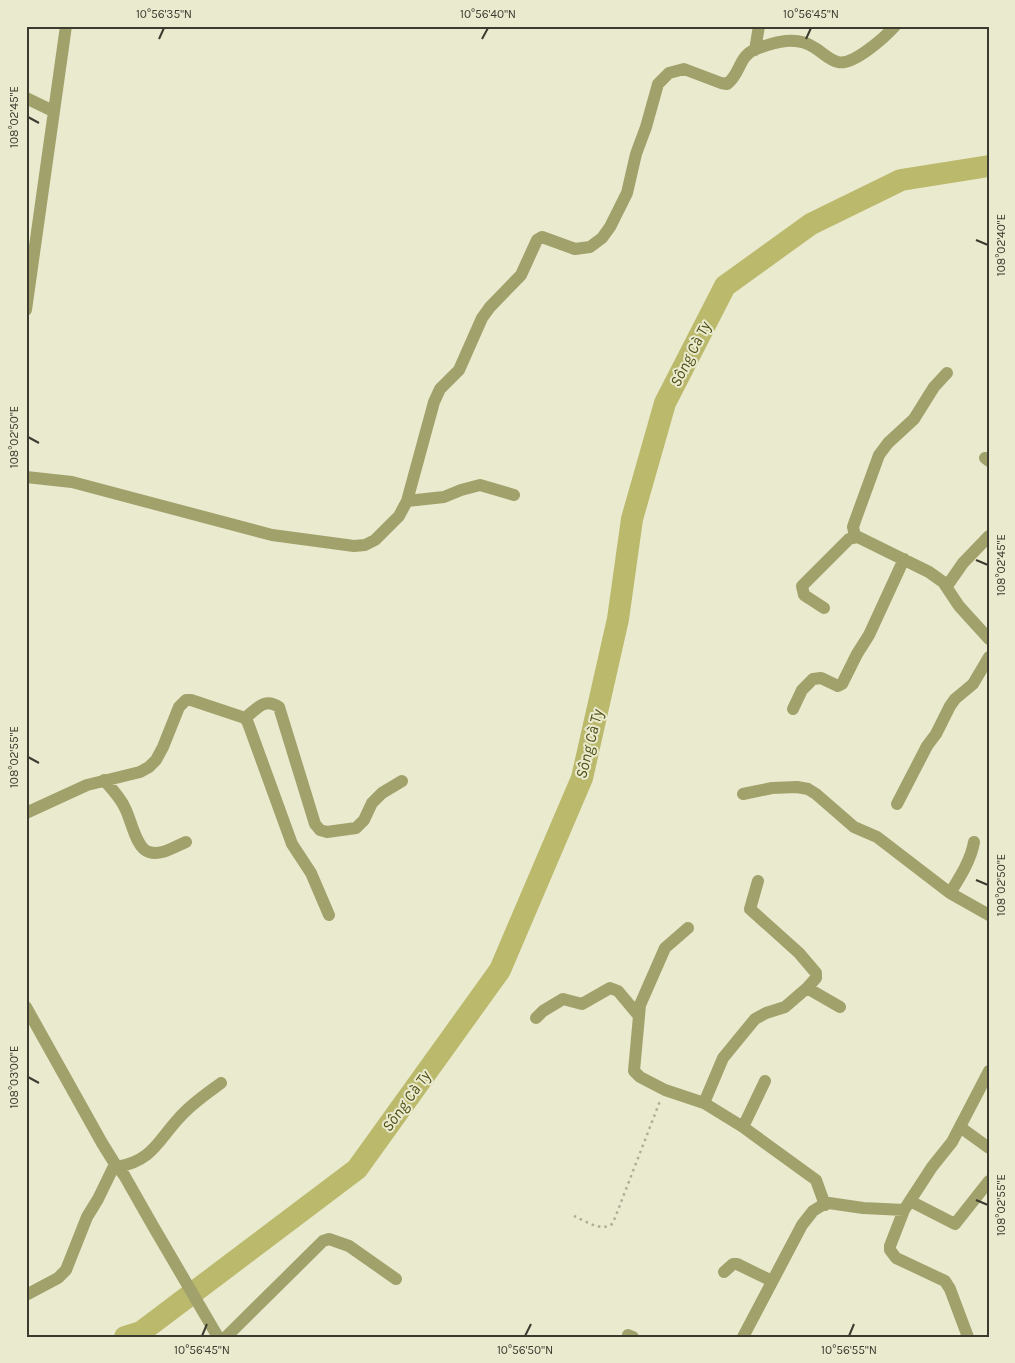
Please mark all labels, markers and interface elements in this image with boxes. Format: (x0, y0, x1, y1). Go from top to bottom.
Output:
text: 10°56'35"N (136, 7, 192, 21)
text: 10°56'40"N (460, 7, 516, 21)
text: 10°56'45"N (783, 7, 839, 21)
text: 108°02'45"E (7, 86, 21, 148)
text: 108°02'40"E (994, 214, 1008, 276)
water label: Sông Cà Ty (666, 317, 715, 390)
text: 108°02'50"E (7, 406, 21, 468)
text: 108°02'45"E (994, 534, 1008, 596)
water label: Sông Cà Ty (571, 706, 607, 781)
text: 108°02'55"E (7, 726, 21, 788)
text: 108°02'50"E (994, 854, 1008, 916)
text: 108°03'00"E (7, 1045, 21, 1109)
water label: Sông Cà Ty (378, 1066, 435, 1135)
text: 108°02'55"E (994, 1174, 1008, 1236)
text: 10°56'45"N (174, 1343, 230, 1357)
text: 10°56'50"N (497, 1343, 553, 1357)
text: 10°56'55"N (821, 1343, 877, 1357)

